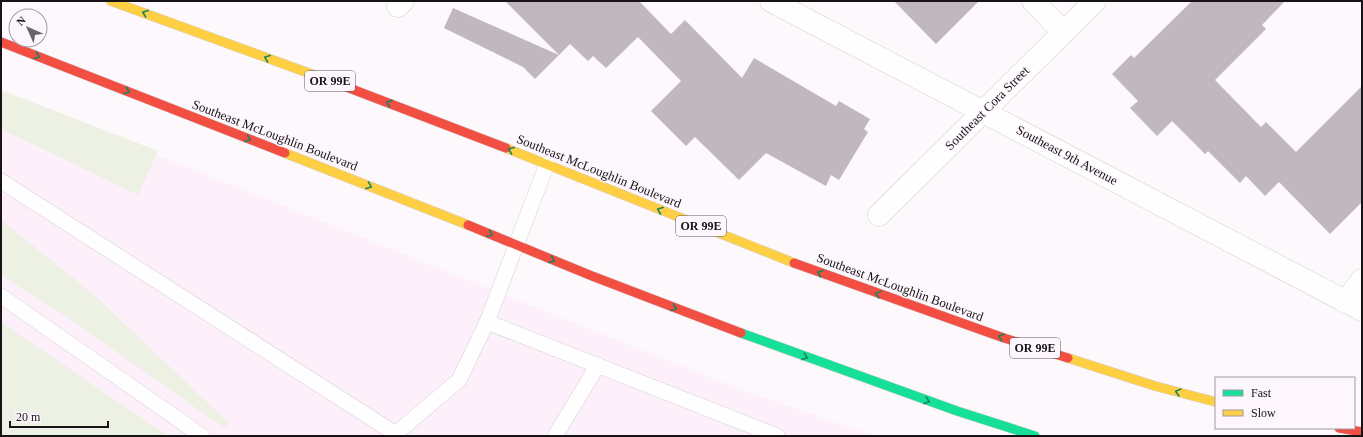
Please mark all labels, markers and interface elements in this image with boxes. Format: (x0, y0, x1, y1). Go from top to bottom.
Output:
north arrow (8, 8, 48, 48)
one-way arrow (142, 10, 149, 18)
text: N (14, 14, 28, 28)
one-way arrow (34, 51, 41, 59)
one-way arrow (264, 54, 271, 63)
street label: Southeast Cora Street (942, 63, 1032, 153)
road number: OR 99E (305, 71, 355, 91)
one-way arrow (123, 86, 131, 94)
street label: Southeast McLoughlin Boulevard (190, 96, 360, 174)
one-way arrow (386, 99, 393, 107)
street label: Southeast 9th Avenue (1014, 122, 1120, 188)
street label: Southeast McLoughlin Boulevard (515, 131, 684, 211)
one-way arrow (245, 134, 252, 142)
one-way arrow (507, 147, 515, 155)
one-way arrow (366, 182, 373, 190)
one-way arrow (656, 206, 663, 214)
road number: OR 99E (676, 216, 726, 236)
one-way arrow (486, 230, 493, 238)
street label: Southeast McLoughlin Boulevard (815, 250, 986, 324)
one-way arrow (549, 256, 556, 264)
one-way arrow (816, 269, 823, 278)
one-way arrow (875, 290, 882, 298)
one-way arrow (670, 303, 677, 311)
one-way arrow (997, 333, 1004, 341)
road number: OR 99E (1010, 338, 1060, 358)
one-way arrow (801, 352, 808, 361)
legend (1215, 377, 1355, 429)
text: Fast (1251, 386, 1272, 400)
one-way arrow (1175, 388, 1182, 397)
one-way arrow (923, 396, 930, 404)
scale bar (10, 403, 108, 429)
text: Slow (1251, 406, 1276, 420)
text: 20 m (16, 410, 41, 424)

